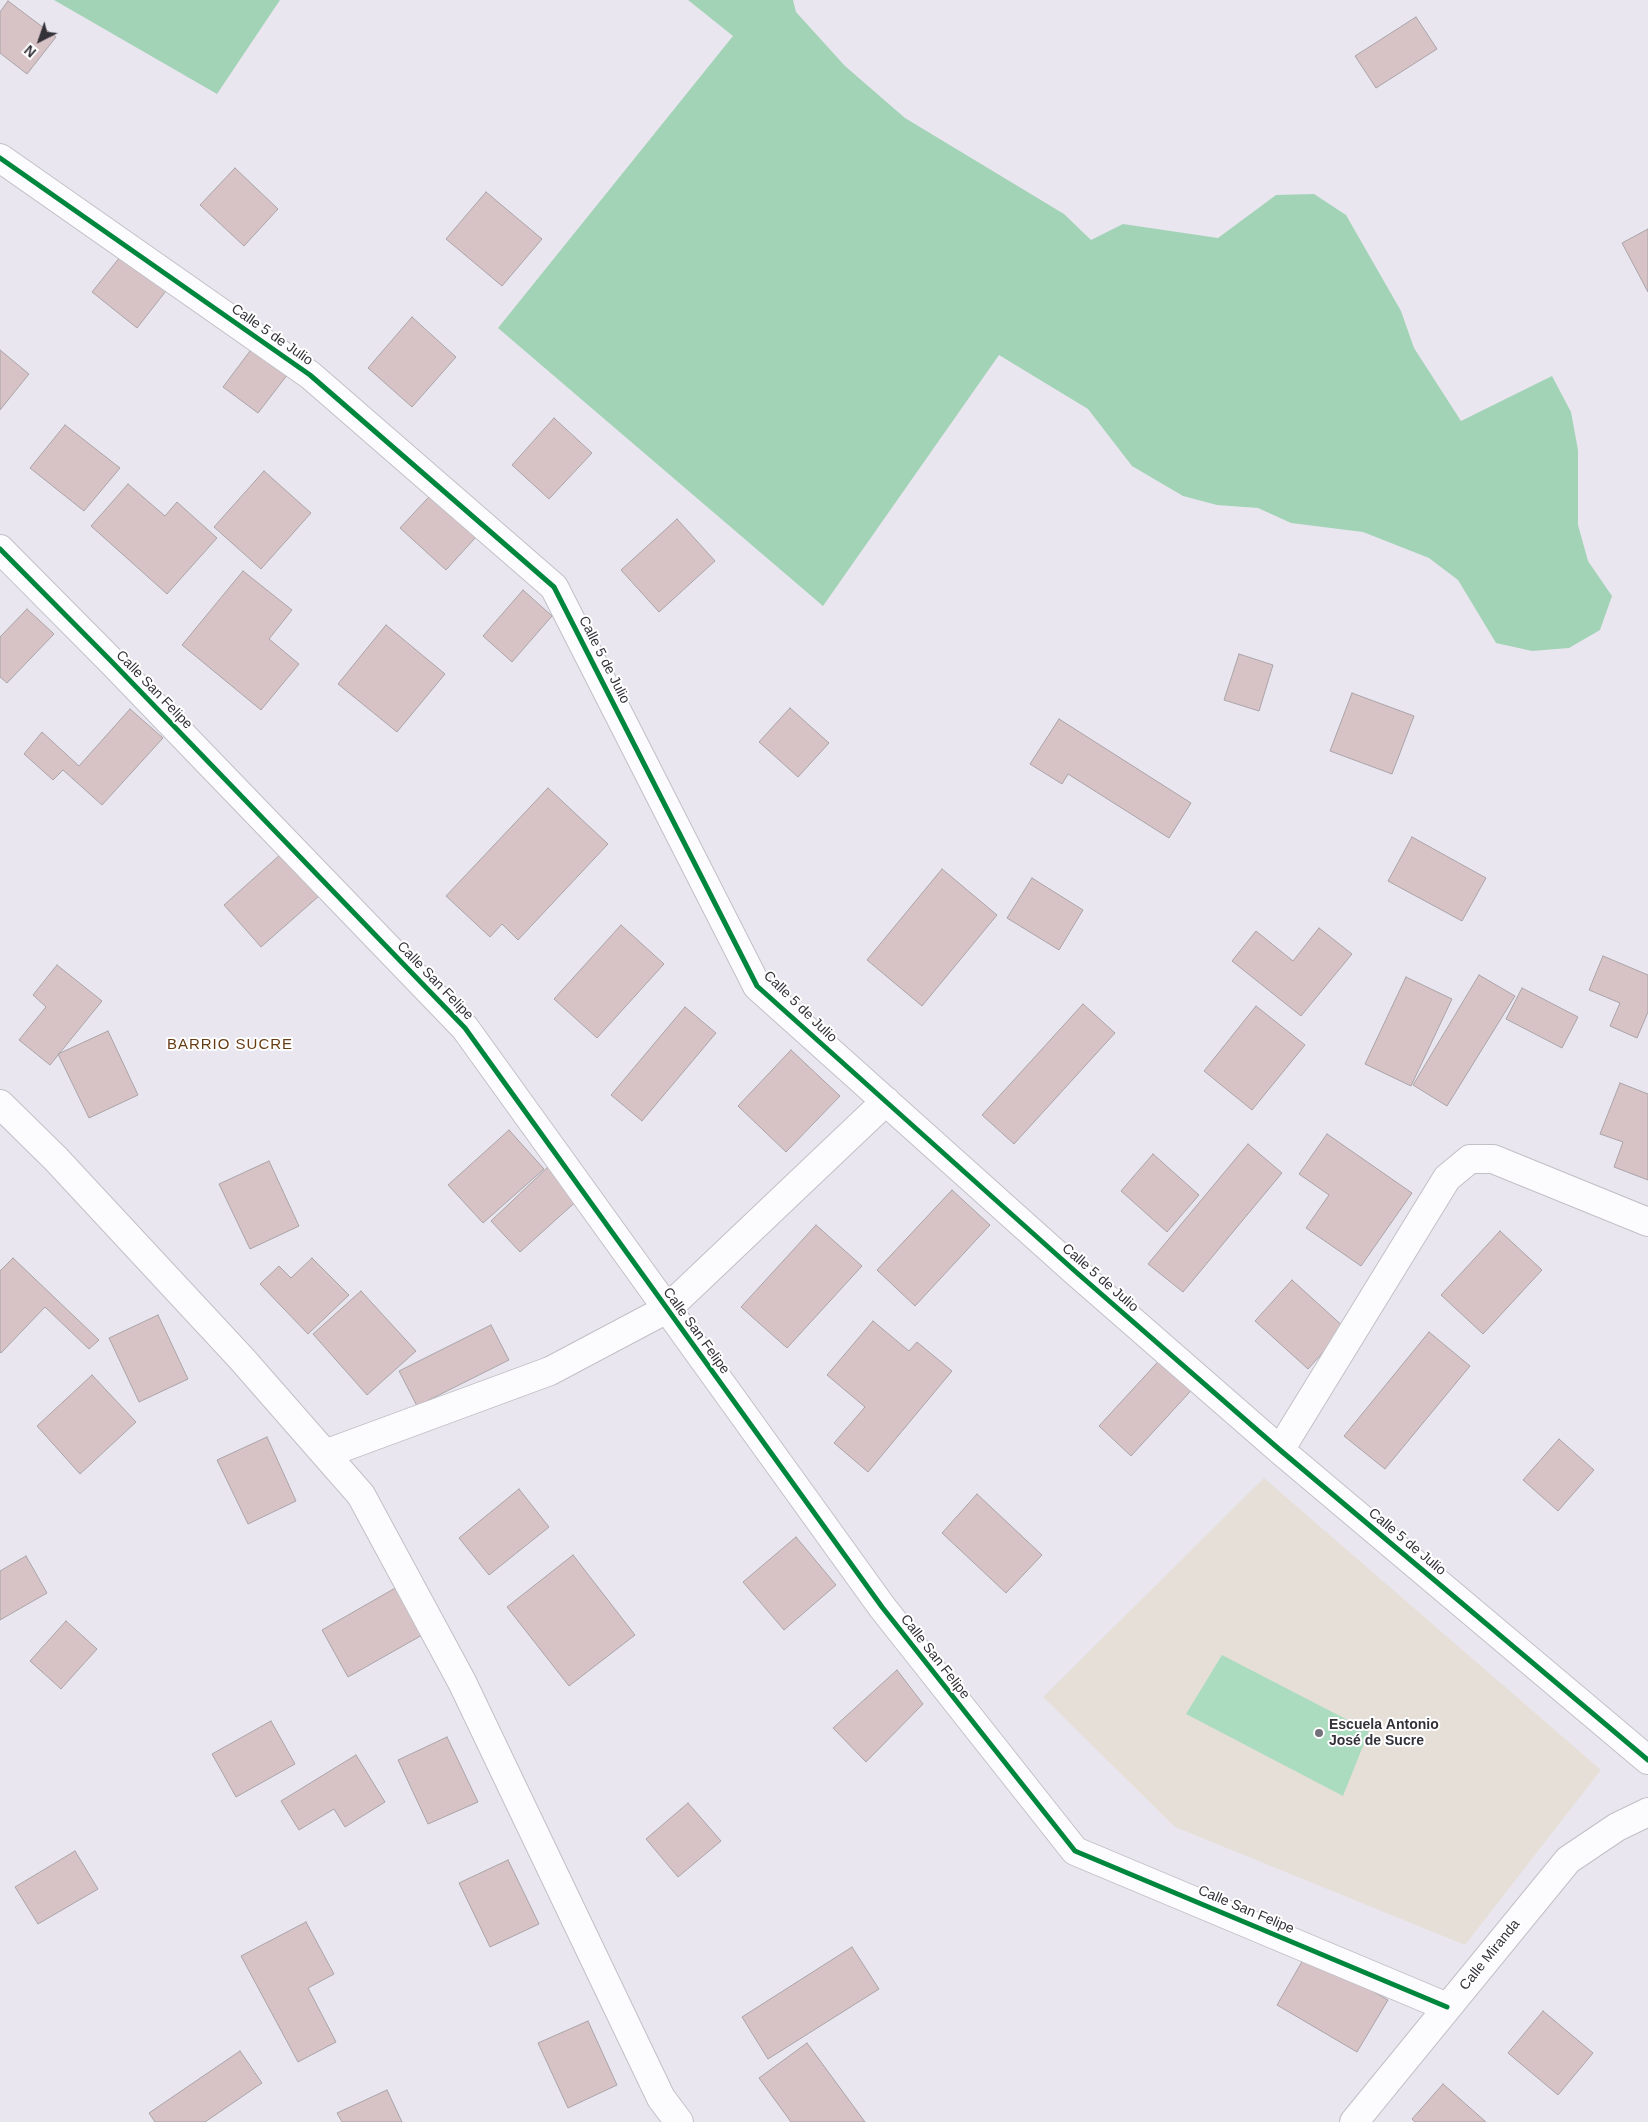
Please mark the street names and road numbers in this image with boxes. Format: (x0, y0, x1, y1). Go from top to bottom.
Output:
street label: Calle 5 de Julio (228, 301, 316, 369)
street label: Calle 5 de Julio (575, 614, 633, 706)
street label: Calle San Felipe (112, 647, 196, 733)
street label: Calle San Felipe (393, 938, 477, 1024)
street label: Calle 5 de Julio (760, 968, 840, 1046)
street label: Calle 5 de Julio (1058, 1240, 1142, 1316)
street label: Calle San Felipe (659, 1285, 733, 1377)
street label: Calle 5 de Julio (1365, 1505, 1449, 1579)
street label: Calle San Felipe (897, 1611, 973, 1703)
street label: Calle San Felipe (1195, 1882, 1297, 1938)
street label: Calle Miranda (1456, 1916, 1524, 1994)

